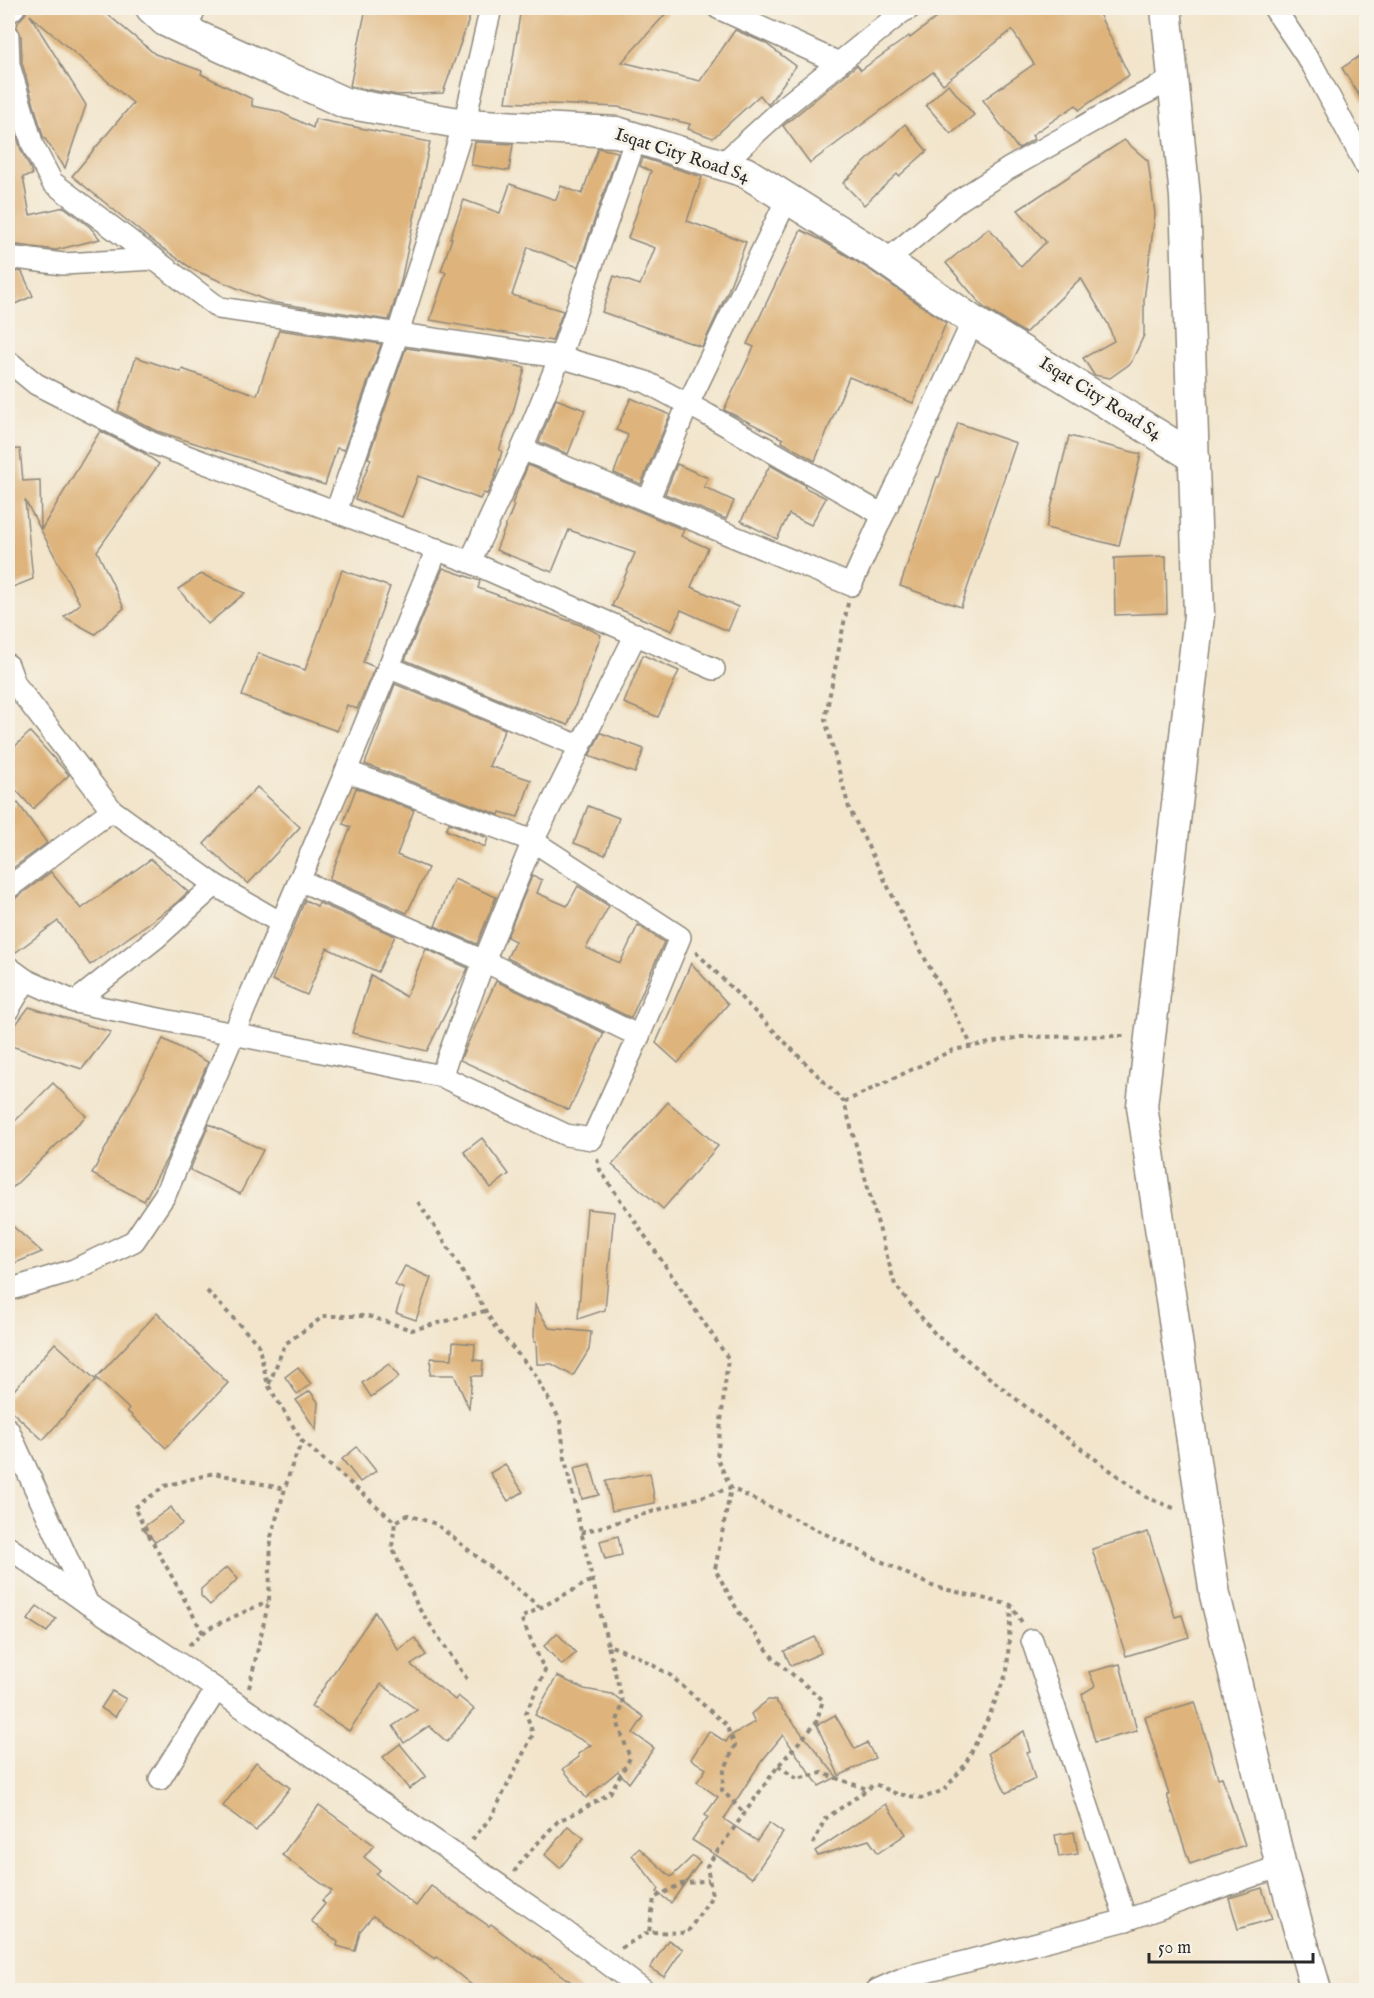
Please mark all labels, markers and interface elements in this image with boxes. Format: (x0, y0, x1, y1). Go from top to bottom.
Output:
street label: Isqat City Road S4 (612, 123, 752, 189)
street label: Isqat City Road S4 (1034, 352, 1166, 446)
scale bar (1149, 1926, 1312, 1964)
text: 50 m (1158, 1937, 1191, 1960)

